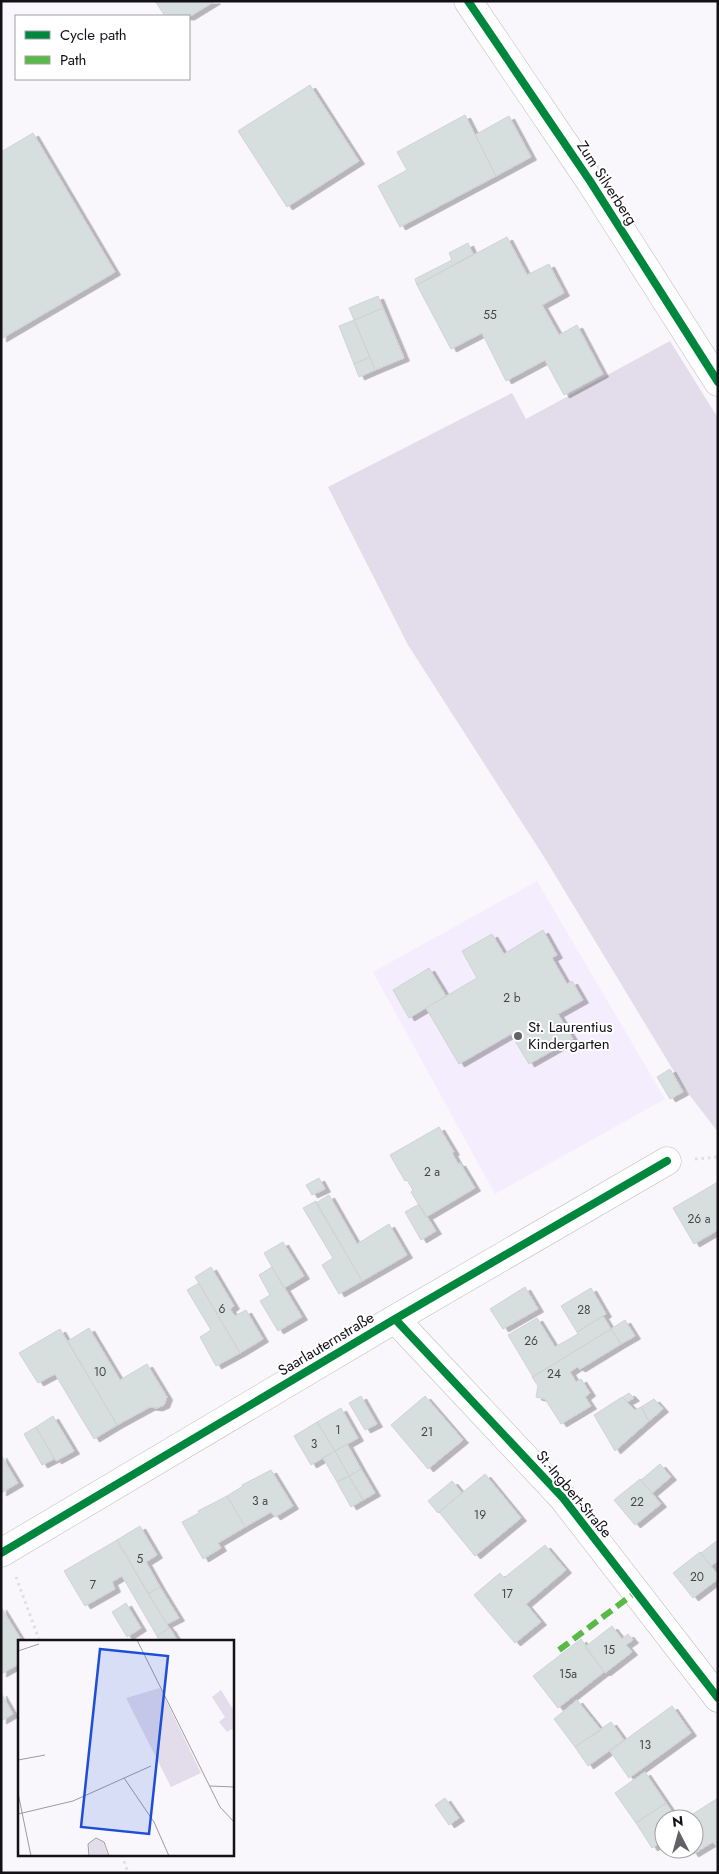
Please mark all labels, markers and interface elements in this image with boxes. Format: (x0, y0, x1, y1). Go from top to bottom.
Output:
legend (15, 15, 190, 80)
text: Cycle path (60, 24, 127, 46)
text: Path (60, 49, 86, 71)
street label: Zum Silverberg (572, 137, 642, 229)
house number: 55 (483, 306, 497, 324)
house number: 2 b (503, 989, 521, 1007)
place label: St. Laurentius Kindergarten (528, 1016, 613, 1055)
marker: St. Laurentius Kindergarten (512, 1030, 524, 1042)
house number: 2 a (424, 1163, 440, 1181)
house number: 26 a (687, 1210, 711, 1228)
house number: 6 (219, 1300, 226, 1318)
house number: 28 (577, 1301, 591, 1319)
street label: Saarlauternstraße (274, 1306, 379, 1381)
house number: 26 (524, 1332, 538, 1350)
house number: 10 (94, 1363, 106, 1381)
house number: 24 (547, 1365, 561, 1383)
house number: 1 (335, 1421, 341, 1439)
house number: 21 (421, 1423, 433, 1441)
house number: 3 (311, 1435, 318, 1453)
street label: St.-Ingbert-Straße (531, 1446, 617, 1543)
house number: 3 a (252, 1492, 268, 1510)
house number: 22 (630, 1493, 644, 1511)
house number: 19 (474, 1506, 486, 1524)
house number: 5 (137, 1550, 144, 1568)
house number: 20 (690, 1568, 704, 1586)
house number: 7 (90, 1576, 97, 1594)
house number: 17 (501, 1585, 514, 1603)
inset map (18, 1640, 234, 1856)
house number: 15 (603, 1641, 615, 1659)
house number: 15a (559, 1665, 577, 1683)
house number: 13 (639, 1736, 651, 1754)
north arrow (654, 1809, 704, 1859)
text: N (671, 1811, 684, 1832)

